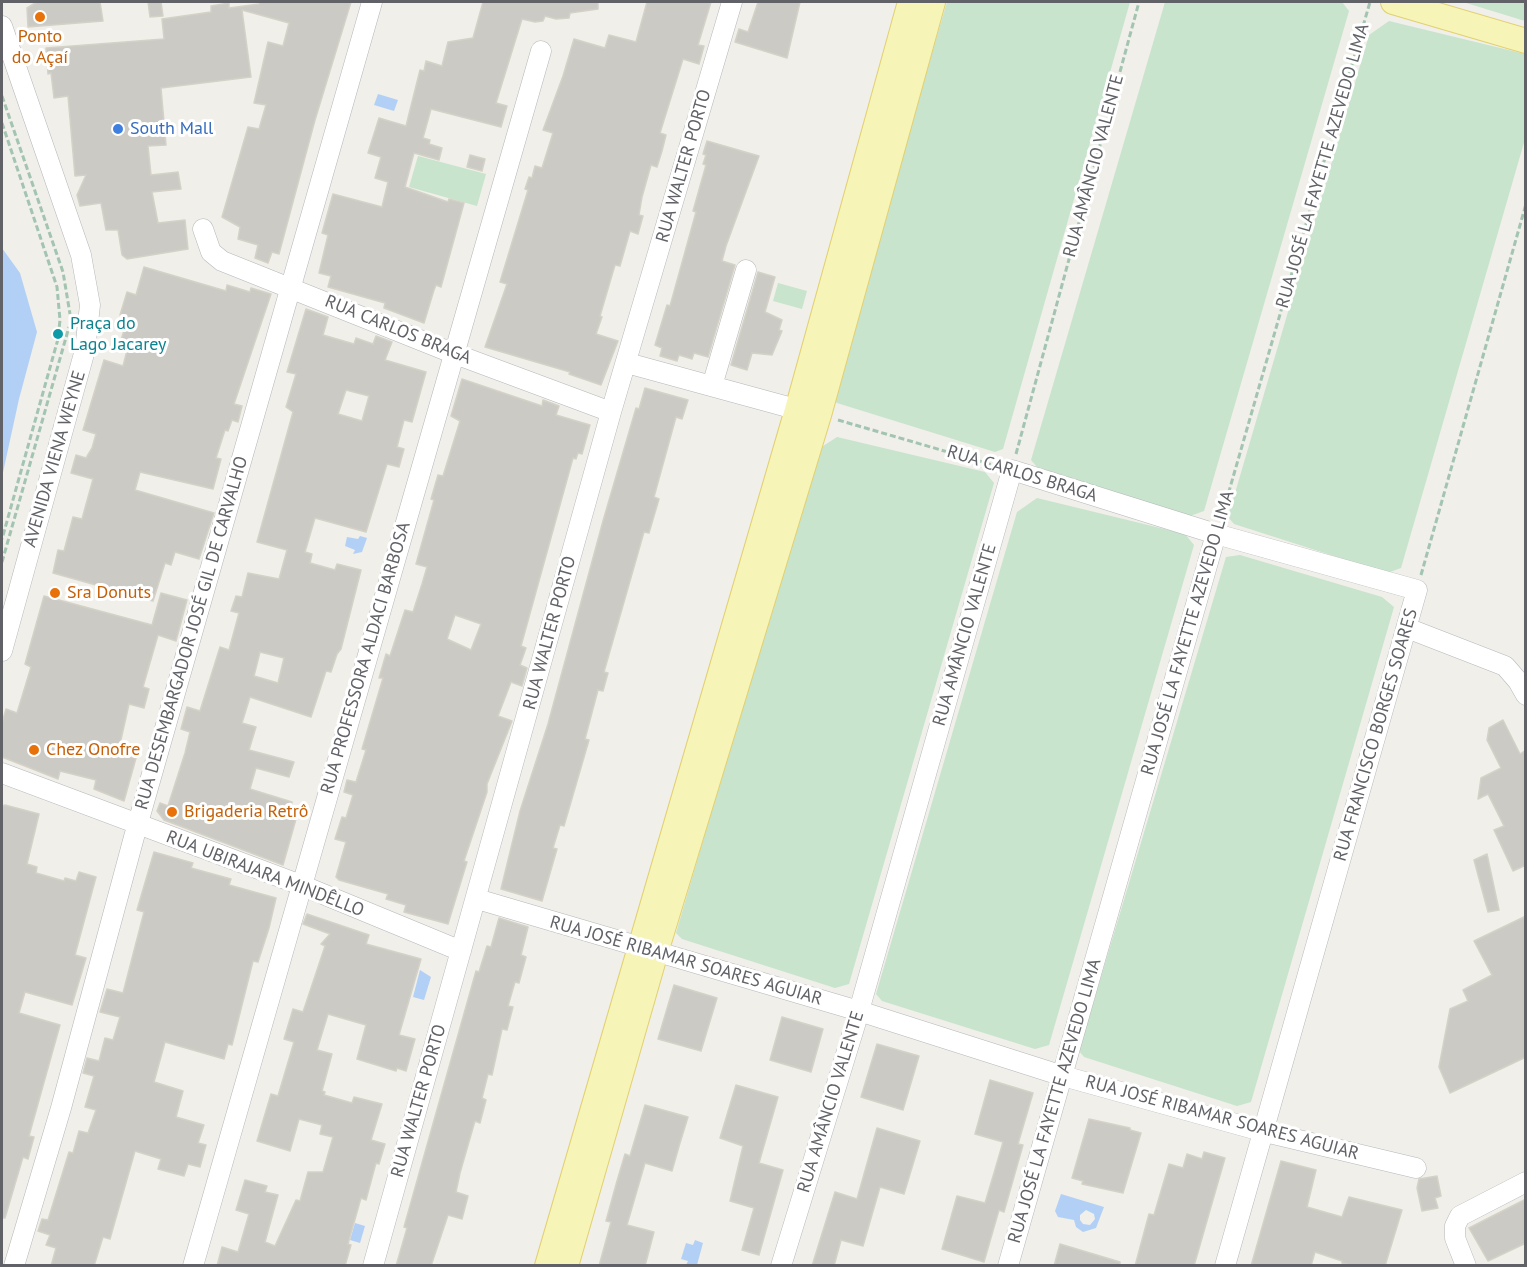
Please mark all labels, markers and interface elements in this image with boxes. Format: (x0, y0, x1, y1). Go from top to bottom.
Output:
marker: Ponto do Açaí (33, 10, 47, 24)
street label: RUA JOSÉ LA FAYETTE AZEVEDO LIMA (1272, 21, 1374, 311)
place label: Ponto do Açaí (12, 26, 68, 68)
street label: RUA AMÂNCIO VALENTE (1059, 72, 1129, 260)
street label: RUA WALTER PORTO (652, 87, 716, 245)
place label: South Mall (130, 118, 213, 140)
marker: South Mall (111, 122, 125, 136)
street label: RUA CARLOS BRAGA (322, 291, 474, 369)
place label: Praça do Lago Jacarey (70, 313, 166, 356)
marker: Praça do Lago Jacarey (51, 327, 65, 341)
street label: AVENIDA VIENA WEYNE (19, 368, 91, 550)
street label: RUA CARLOS BRAGA (944, 441, 1100, 507)
street label: RUA DESEMBARGADOR JOSÉ GIL DE CARVALHO (131, 454, 253, 812)
street label: RUA JOSÉ LA FAYETTE AZEVEDO LIMA (1137, 488, 1239, 778)
street label: RUA PROFESSORA ALDACI BARBOSA (317, 519, 415, 797)
street label: RUA AMÂNCIO VALENTE (929, 541, 1001, 729)
street label: RUA WALTER PORTO (519, 554, 581, 712)
place label: Sra Donuts (67, 582, 151, 604)
marker: Sra Donuts (48, 586, 62, 600)
street label: RUA FRANCISCO BORGES SOARES (1330, 606, 1422, 864)
place label: Chez Onofre (46, 739, 141, 761)
marker: Chez Onofre (27, 743, 41, 757)
place label: Brigaderia Retrô (184, 801, 308, 823)
marker: Brigaderia Retrô (165, 805, 179, 819)
street label: RUA UBIRAJARA MINDÊLLO (163, 826, 367, 922)
street label: RUA JOSÉ RIBAMAR SOARES AGUIAR (547, 912, 825, 1010)
street label: RUA JOSÉ LA FAYETTE AZEVEDO LIMA (1004, 956, 1106, 1246)
street label: RUA AMÂNCIO VALENTE (793, 1009, 869, 1195)
street label: RUA WALTER PORTO (387, 1022, 451, 1180)
street label: RUA JOSÉ RIBAMAR SOARES AGUIAR (1083, 1071, 1361, 1165)

